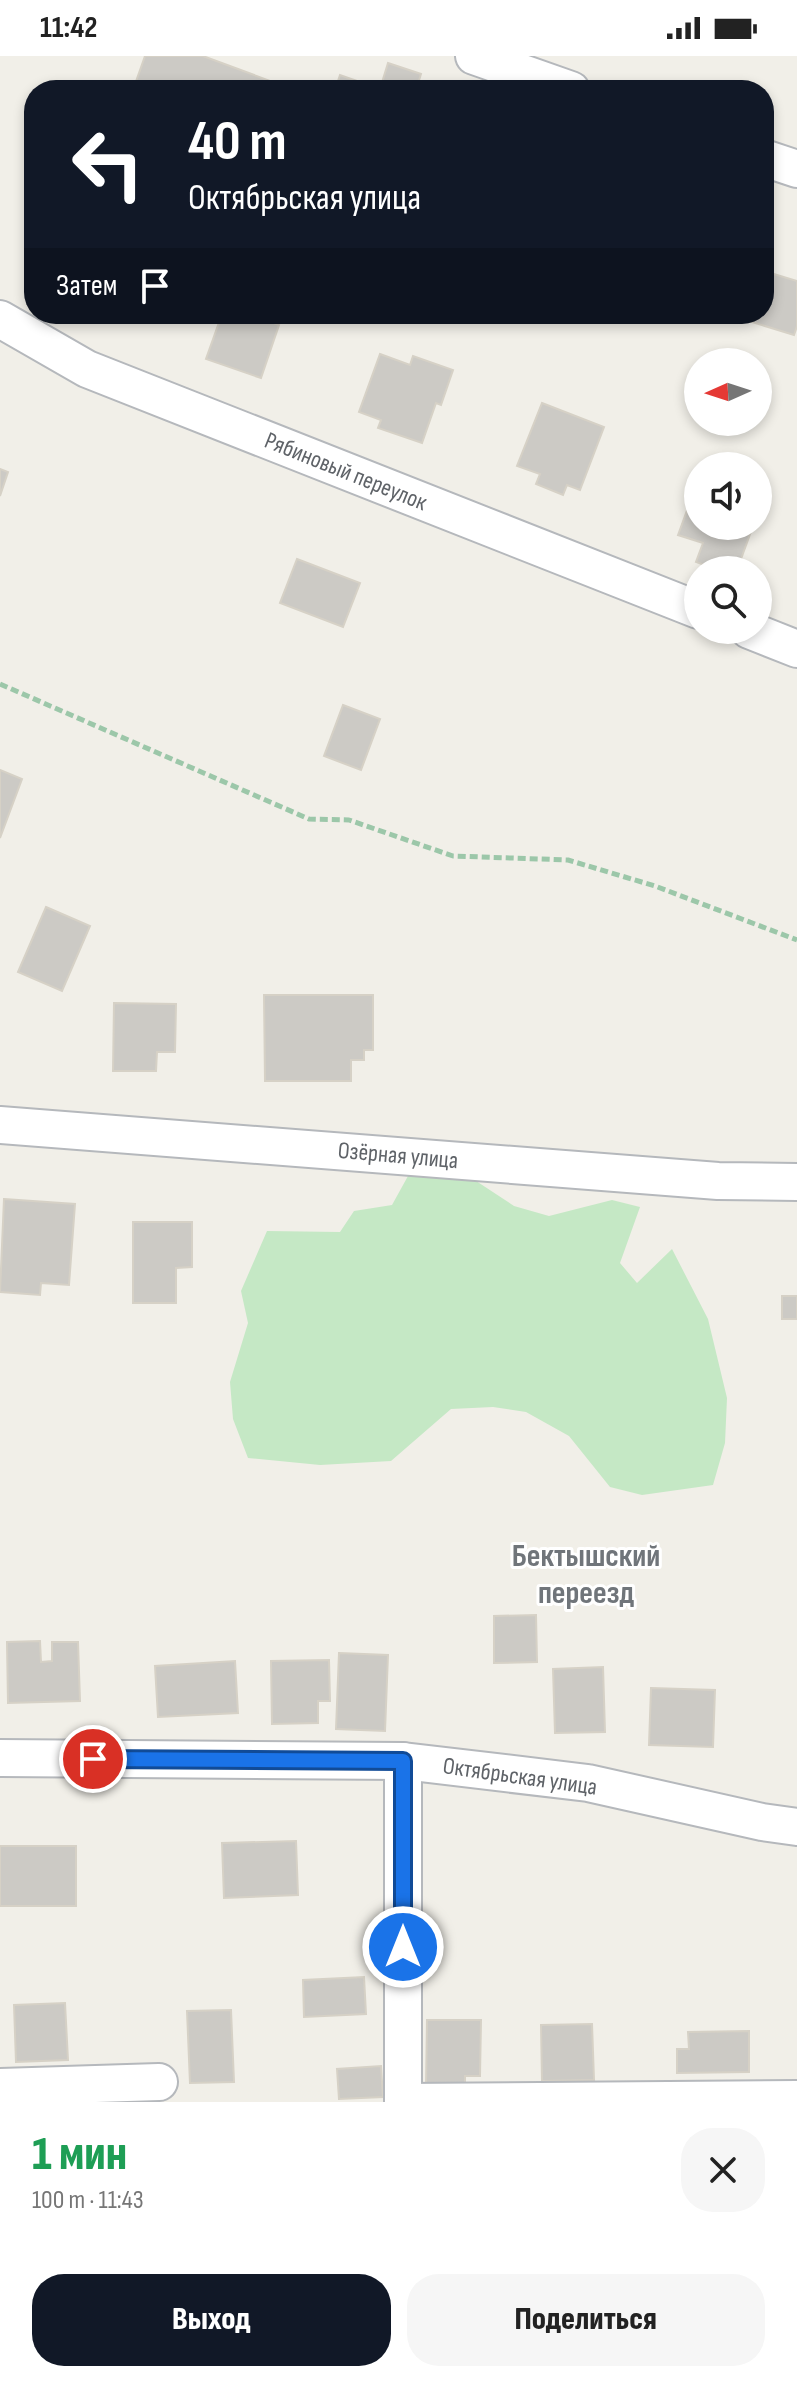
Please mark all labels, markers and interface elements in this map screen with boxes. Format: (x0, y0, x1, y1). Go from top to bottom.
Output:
text: 11:42 (40, 10, 97, 46)
text: 40 m (188, 109, 287, 176)
icon: left (56, 112, 160, 216)
text: Октябрьская улица (188, 177, 421, 220)
icon: arrive (133, 264, 177, 308)
text: Затем (56, 268, 117, 304)
north arrow (684, 348, 772, 436)
map controls (684, 348, 772, 644)
street label: Рябиновый переулок (260, 426, 432, 518)
button: sound (684, 452, 772, 540)
button: search (684, 556, 772, 644)
street label: Озёрная улица (337, 1136, 459, 1175)
district label: Бектышский переезд (512, 1537, 660, 1613)
pin (59, 1725, 127, 1793)
icon: arrive (71, 1737, 115, 1781)
street label: Октябрьская улица (441, 1751, 599, 1802)
position arrow (361, 1905, 445, 1989)
text: 1 мин (32, 2126, 127, 2183)
button: close (681, 2128, 765, 2212)
text: 100 m · 11:43 (32, 2185, 144, 2216)
button: Выход (32, 2274, 391, 2366)
button: Поделиться (407, 2274, 765, 2366)

